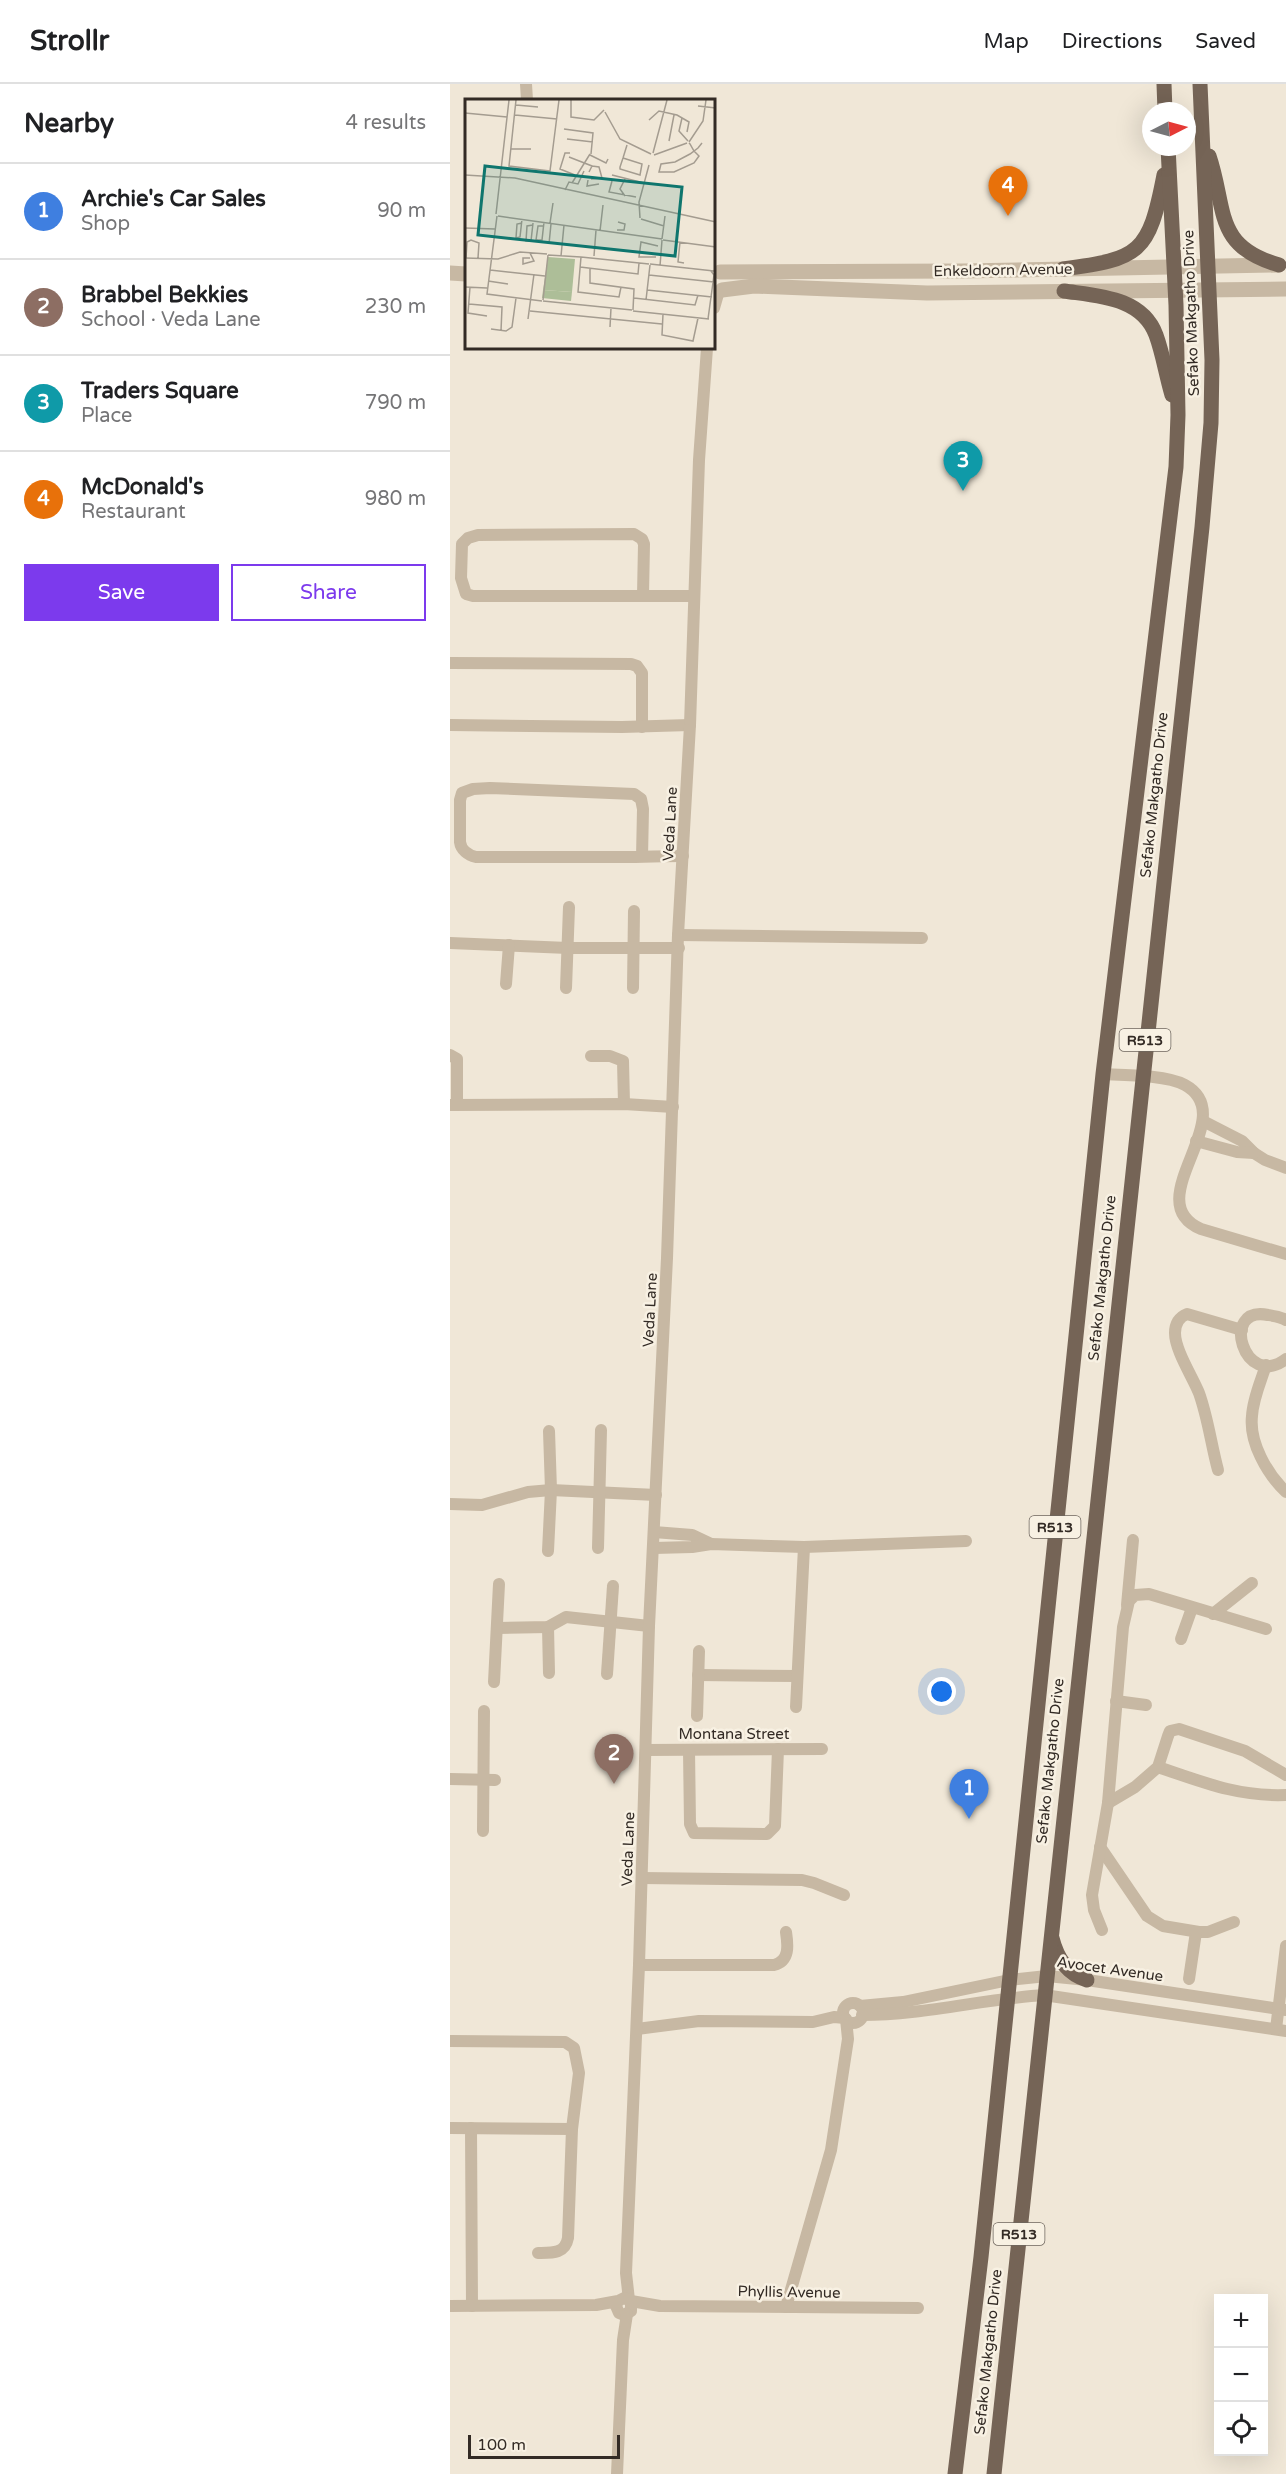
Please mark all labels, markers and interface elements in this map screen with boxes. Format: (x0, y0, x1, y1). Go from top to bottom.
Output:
text: Strollr (30, 24, 109, 58)
text: Map (983, 29, 1029, 54)
text: Directions (1062, 29, 1162, 54)
text: Saved (1195, 29, 1256, 54)
inset map (465, 99, 716, 350)
north arrow (1142, 102, 1196, 156)
text: Nearby (24, 108, 114, 139)
text: 4 results (346, 111, 426, 135)
pin: 4 (988, 166, 1028, 216)
text: Archie's Car Sales (81, 186, 266, 212)
text: 1 (37, 199, 50, 223)
text: 90 m (377, 199, 426, 223)
text: Shop (81, 212, 130, 236)
street label: Sefako Makgatho Drive (1179, 230, 1203, 396)
street label: Enkeldoorn Avenue (933, 260, 1073, 280)
text: Brabbel Bekkies (81, 282, 248, 308)
text: 2 (37, 295, 50, 319)
text: 230 m (365, 295, 426, 319)
text: School · Veda Lane (81, 308, 260, 332)
text: Traders Square (81, 378, 239, 404)
text: 3 (37, 391, 50, 415)
text: 790 m (365, 391, 426, 415)
text: Place (81, 404, 132, 428)
pin: 3 (944, 442, 982, 491)
text: McDonald's (81, 474, 204, 500)
text: 4 (37, 487, 50, 511)
text: 980 m (365, 487, 426, 511)
text: Restaurant (81, 500, 186, 524)
button: Save (24, 564, 219, 621)
button: Share (231, 564, 426, 621)
street label: Sefako Makgatho Drive (1136, 711, 1172, 879)
street label: Veda Lane (659, 786, 681, 862)
road number: R513 (1120, 1029, 1170, 1051)
street label: Sefako Makgatho Drive (1084, 1194, 1120, 1362)
street label: Veda Lane (639, 1272, 661, 1348)
road number: R513 (1030, 1516, 1080, 1538)
your location (927, 1677, 956, 1706)
street label: Sefako Makgatho Drive (1032, 1677, 1068, 1845)
street label: Montana Street (679, 1725, 790, 1743)
pin: 2 (594, 1734, 634, 1784)
pin: 1 (950, 1770, 988, 1819)
street label: Veda Lane (618, 1811, 638, 1887)
street label: Avocet Avenue (1056, 1953, 1164, 1985)
road number: R513 (994, 2223, 1044, 2245)
street label: Sefako Makgatho Drive (970, 2268, 1006, 2436)
street label: Phyllis Avenue (737, 2282, 841, 2302)
map controls (1214, 2294, 1268, 2456)
button: + (1214, 2294, 1268, 2348)
button: − (1214, 2348, 1268, 2402)
button: locate (1214, 2402, 1268, 2456)
scale bar (468, 2432, 620, 2460)
text: 100 m (477, 2435, 526, 2455)

